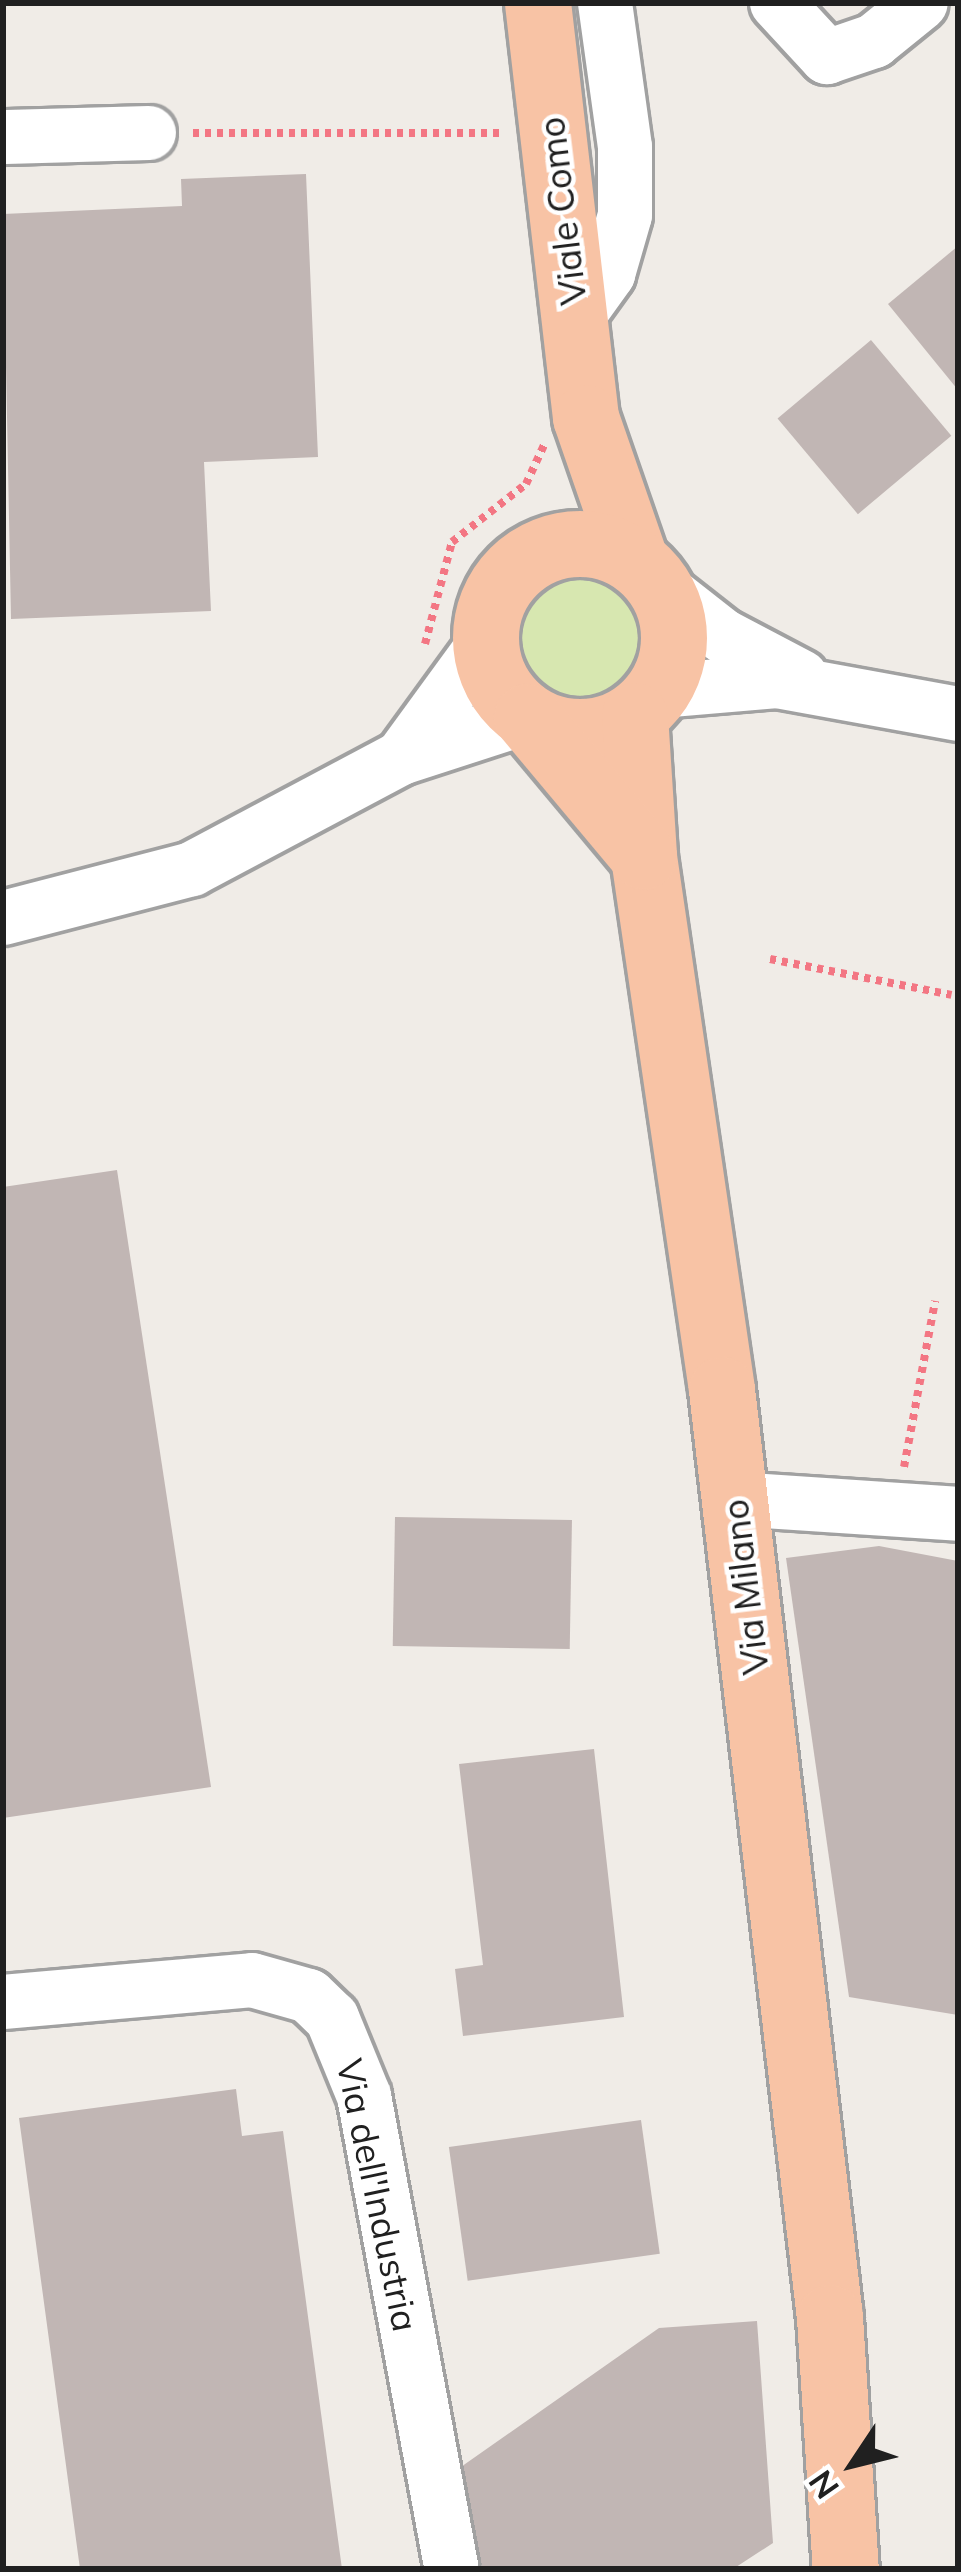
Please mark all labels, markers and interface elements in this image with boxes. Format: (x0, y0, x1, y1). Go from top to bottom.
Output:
street label: Viale Como (529, 115, 595, 307)
street label: Via Milano (713, 1497, 777, 1677)
street label: Via dell'Industria (328, 2055, 428, 2335)
north arrow (793, 2404, 913, 2524)
text: N (799, 2463, 847, 2507)

